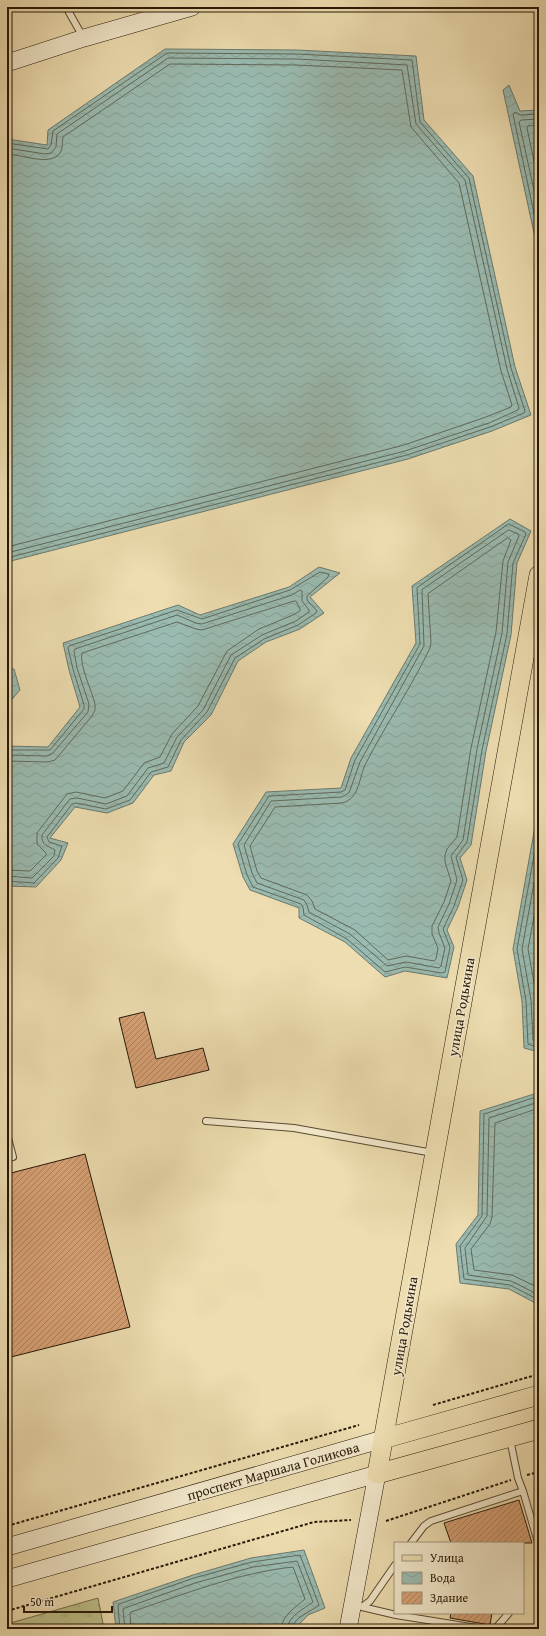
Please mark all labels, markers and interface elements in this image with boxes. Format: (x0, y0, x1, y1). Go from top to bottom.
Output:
street label: улица Родькина (442, 956, 480, 1059)
street label: улица Родькина (385, 1275, 423, 1378)
street label: проспект Маршала Голикова (185, 1437, 362, 1505)
legend (394, 1542, 524, 1614)
text: Улица (430, 1549, 464, 1566)
text: Вода (430, 1569, 455, 1586)
scale bar (24, 1588, 112, 1614)
text: Здание (430, 1589, 469, 1606)
text: 50 m (30, 1593, 54, 1610)

